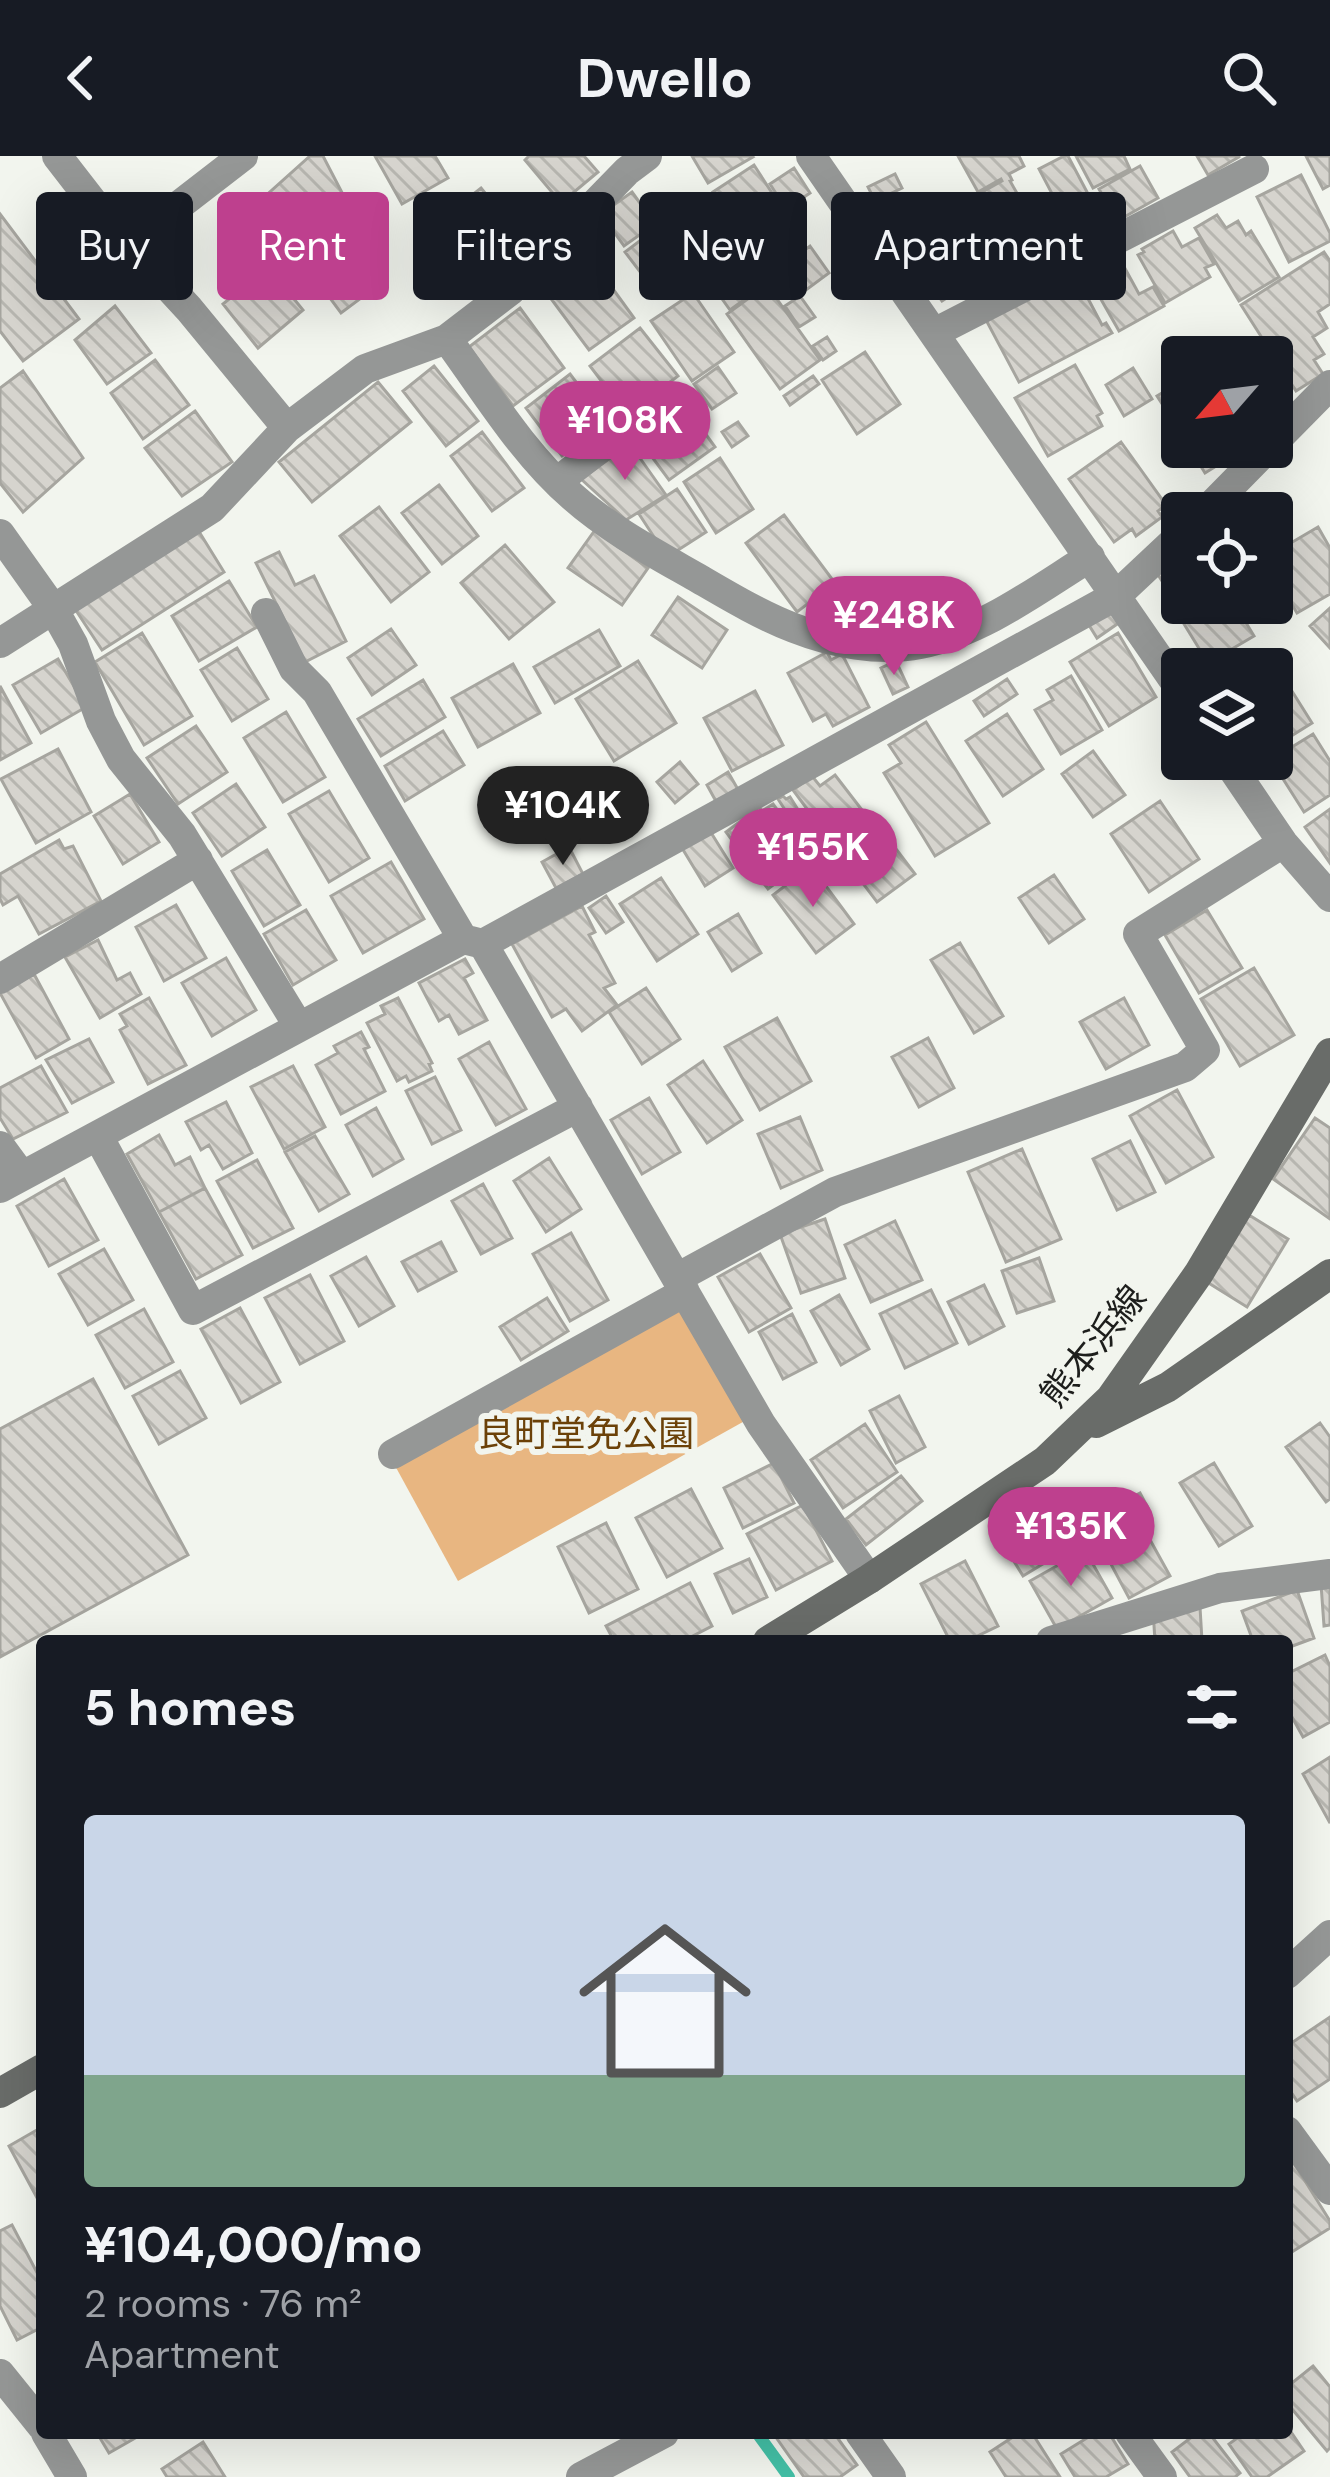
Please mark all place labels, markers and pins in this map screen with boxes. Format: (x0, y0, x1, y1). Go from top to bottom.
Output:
pin: ¥108K (541, 381, 709, 483)
pin: ¥248K (810, 576, 978, 678)
pin: ¥104K (479, 766, 647, 868)
pin: ¥155K (729, 808, 897, 910)
pin: ¥135K (987, 1487, 1155, 1589)

